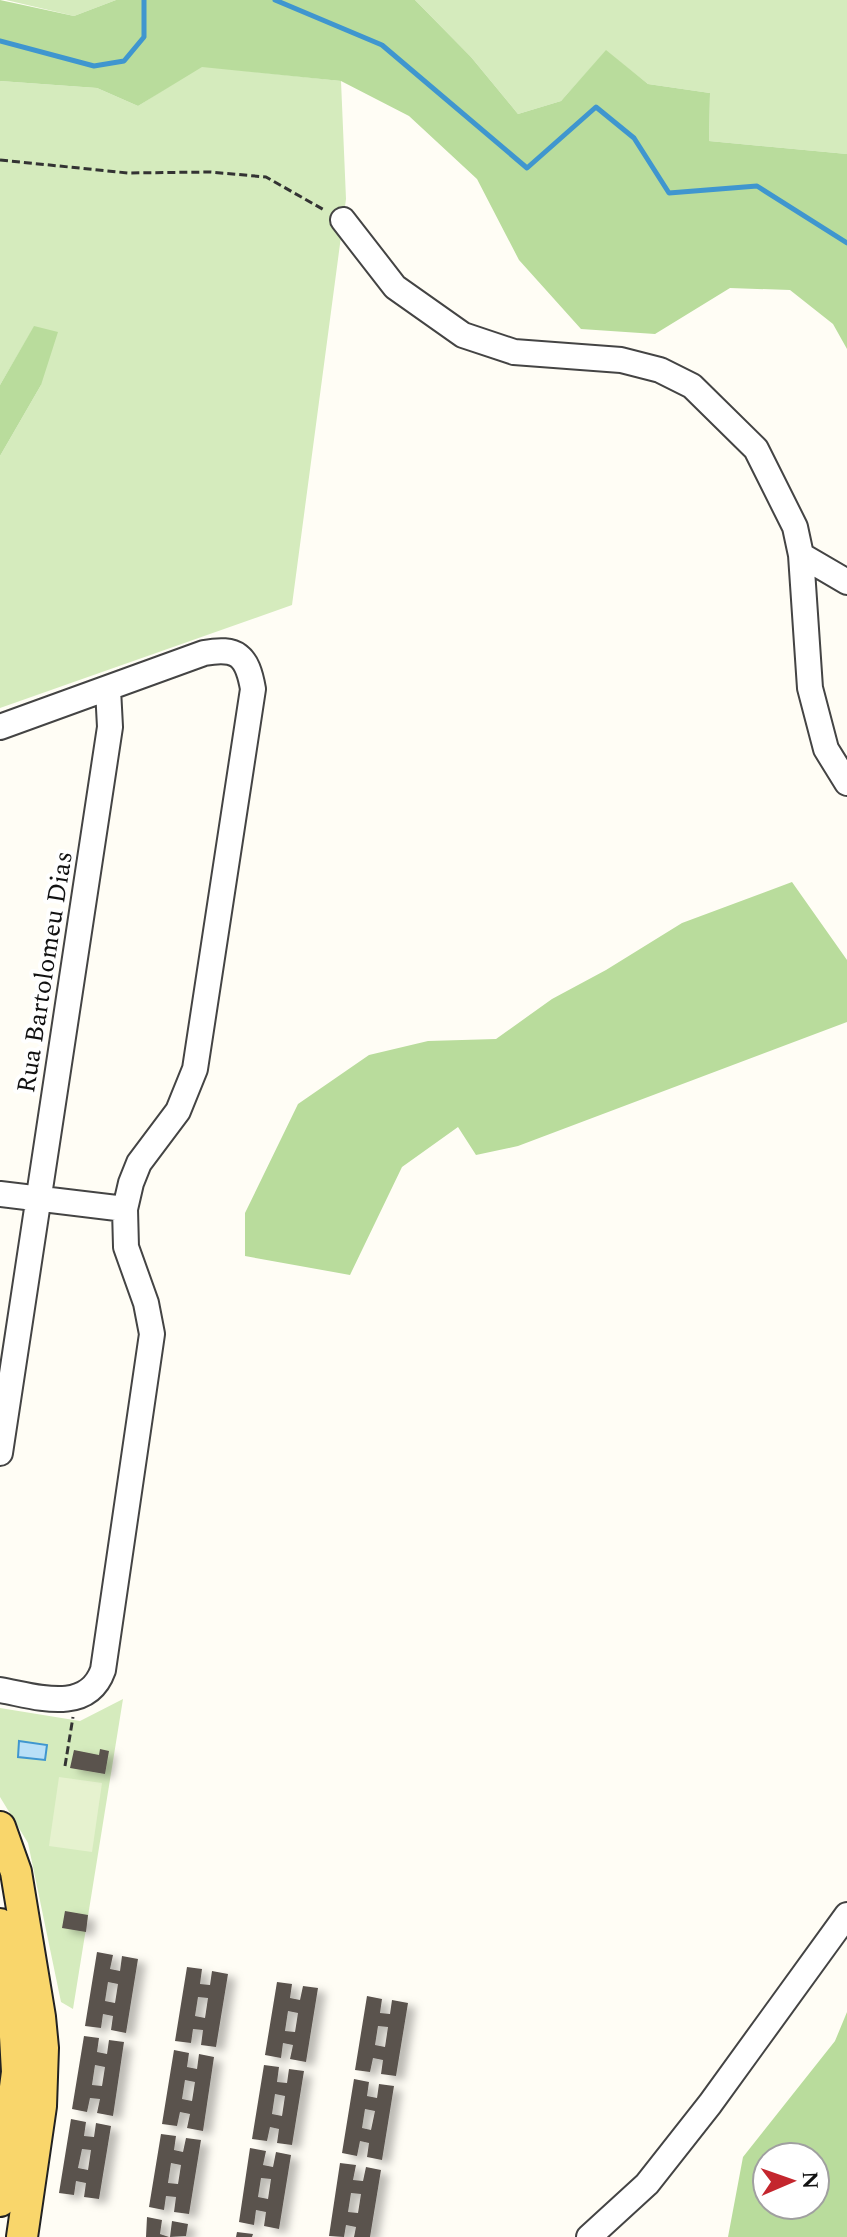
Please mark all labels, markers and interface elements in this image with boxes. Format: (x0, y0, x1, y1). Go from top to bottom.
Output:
street label: Rua Bartolomeu Dias (6, 848, 84, 1096)
north arrow (751, 2141, 831, 2221)
text: N (793, 2171, 826, 2190)

